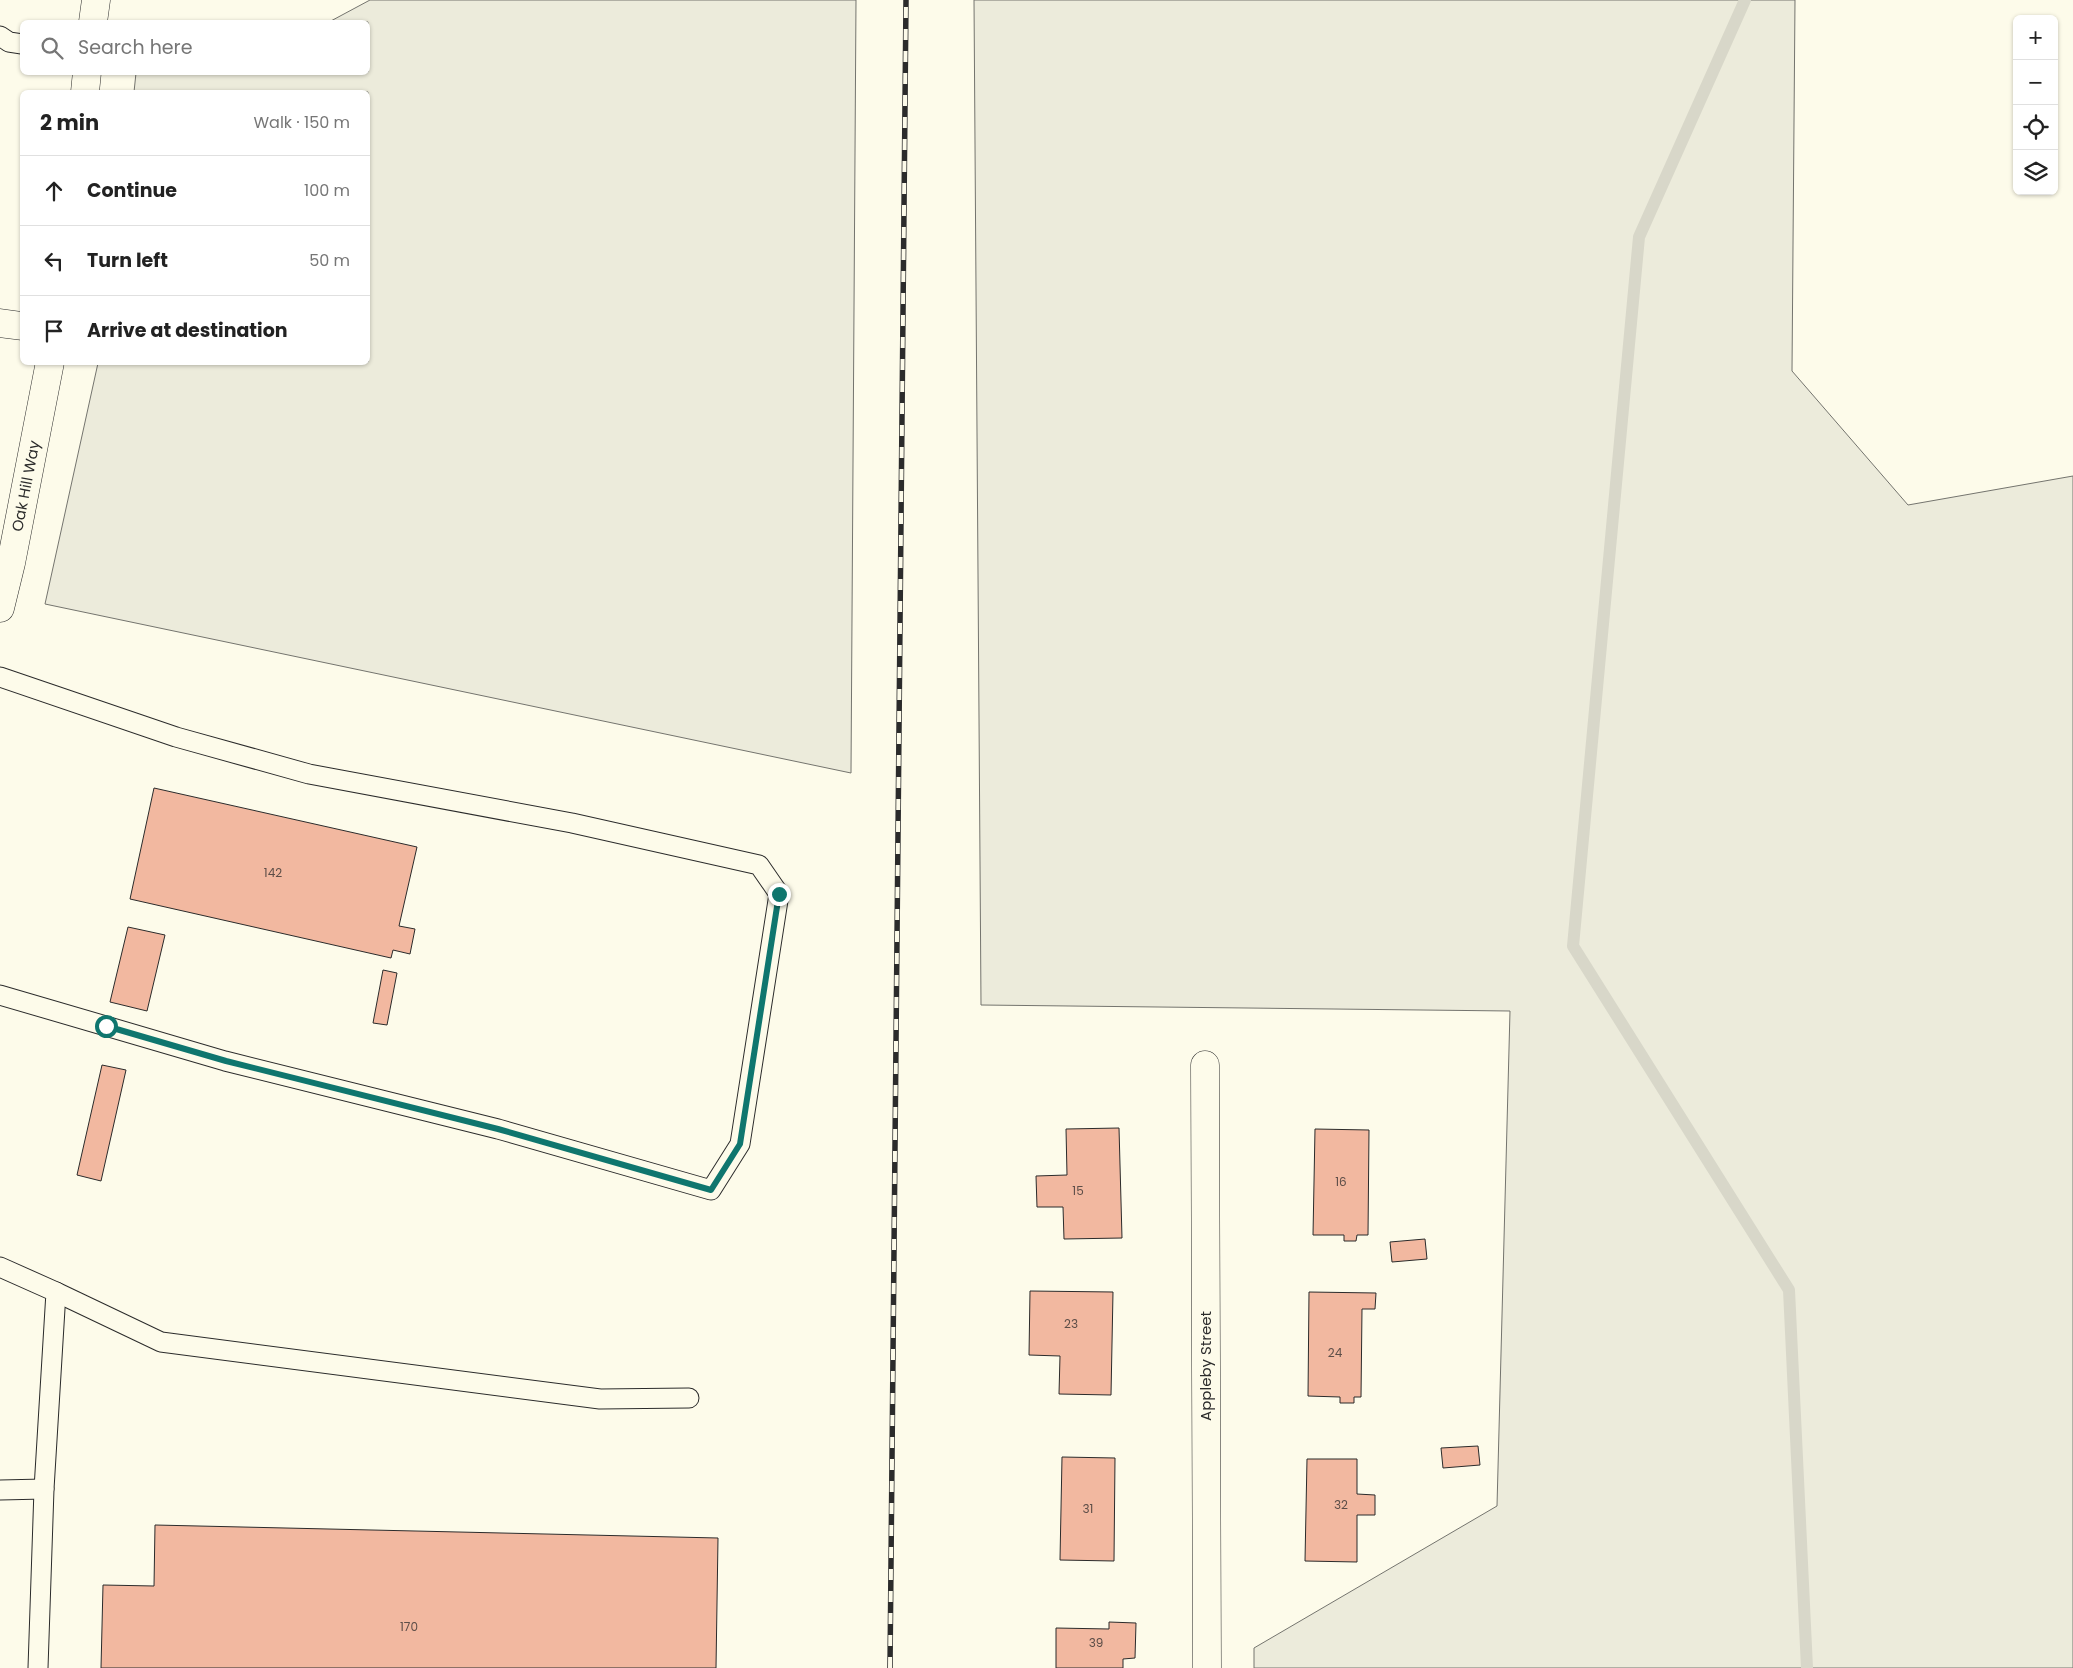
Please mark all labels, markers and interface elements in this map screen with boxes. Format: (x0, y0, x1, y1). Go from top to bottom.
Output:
map controls (2013, 15, 2058, 195)
button: + (2013, 15, 2058, 60)
search box (20, 20, 370, 75)
icon: search (38, 34, 66, 62)
text: Search here (78, 34, 192, 61)
button: − (2013, 60, 2058, 105)
button: locate (2013, 105, 2058, 150)
text: 2 min (40, 108, 99, 137)
text: Walk · 150 m (253, 111, 350, 134)
button: layers (2013, 150, 2058, 195)
icon: ahead (40, 177, 68, 205)
text: Continue (87, 177, 177, 204)
text: 100 m (304, 179, 350, 202)
icon: left (40, 247, 68, 275)
text: Turn left (87, 247, 168, 274)
text: 50 m (309, 249, 350, 272)
icon: arrive (40, 317, 68, 345)
text: Arrive at destination (87, 317, 288, 344)
street label: Oak Hill Way (6, 438, 45, 533)
house number: 142 (264, 864, 282, 881)
route end (768, 883, 791, 906)
route start (95, 1015, 118, 1038)
house number: 16 (1335, 1173, 1347, 1190)
house number: 15 (1072, 1182, 1084, 1199)
street label: Appleby Street (1195, 1311, 1216, 1421)
house number: 23 (1064, 1315, 1078, 1332)
house number: 24 (1328, 1344, 1343, 1361)
house number: 32 (1334, 1496, 1348, 1513)
house number: 31 (1083, 1500, 1093, 1517)
house number: 170 (400, 1618, 418, 1635)
house number: 39 (1089, 1634, 1103, 1651)

